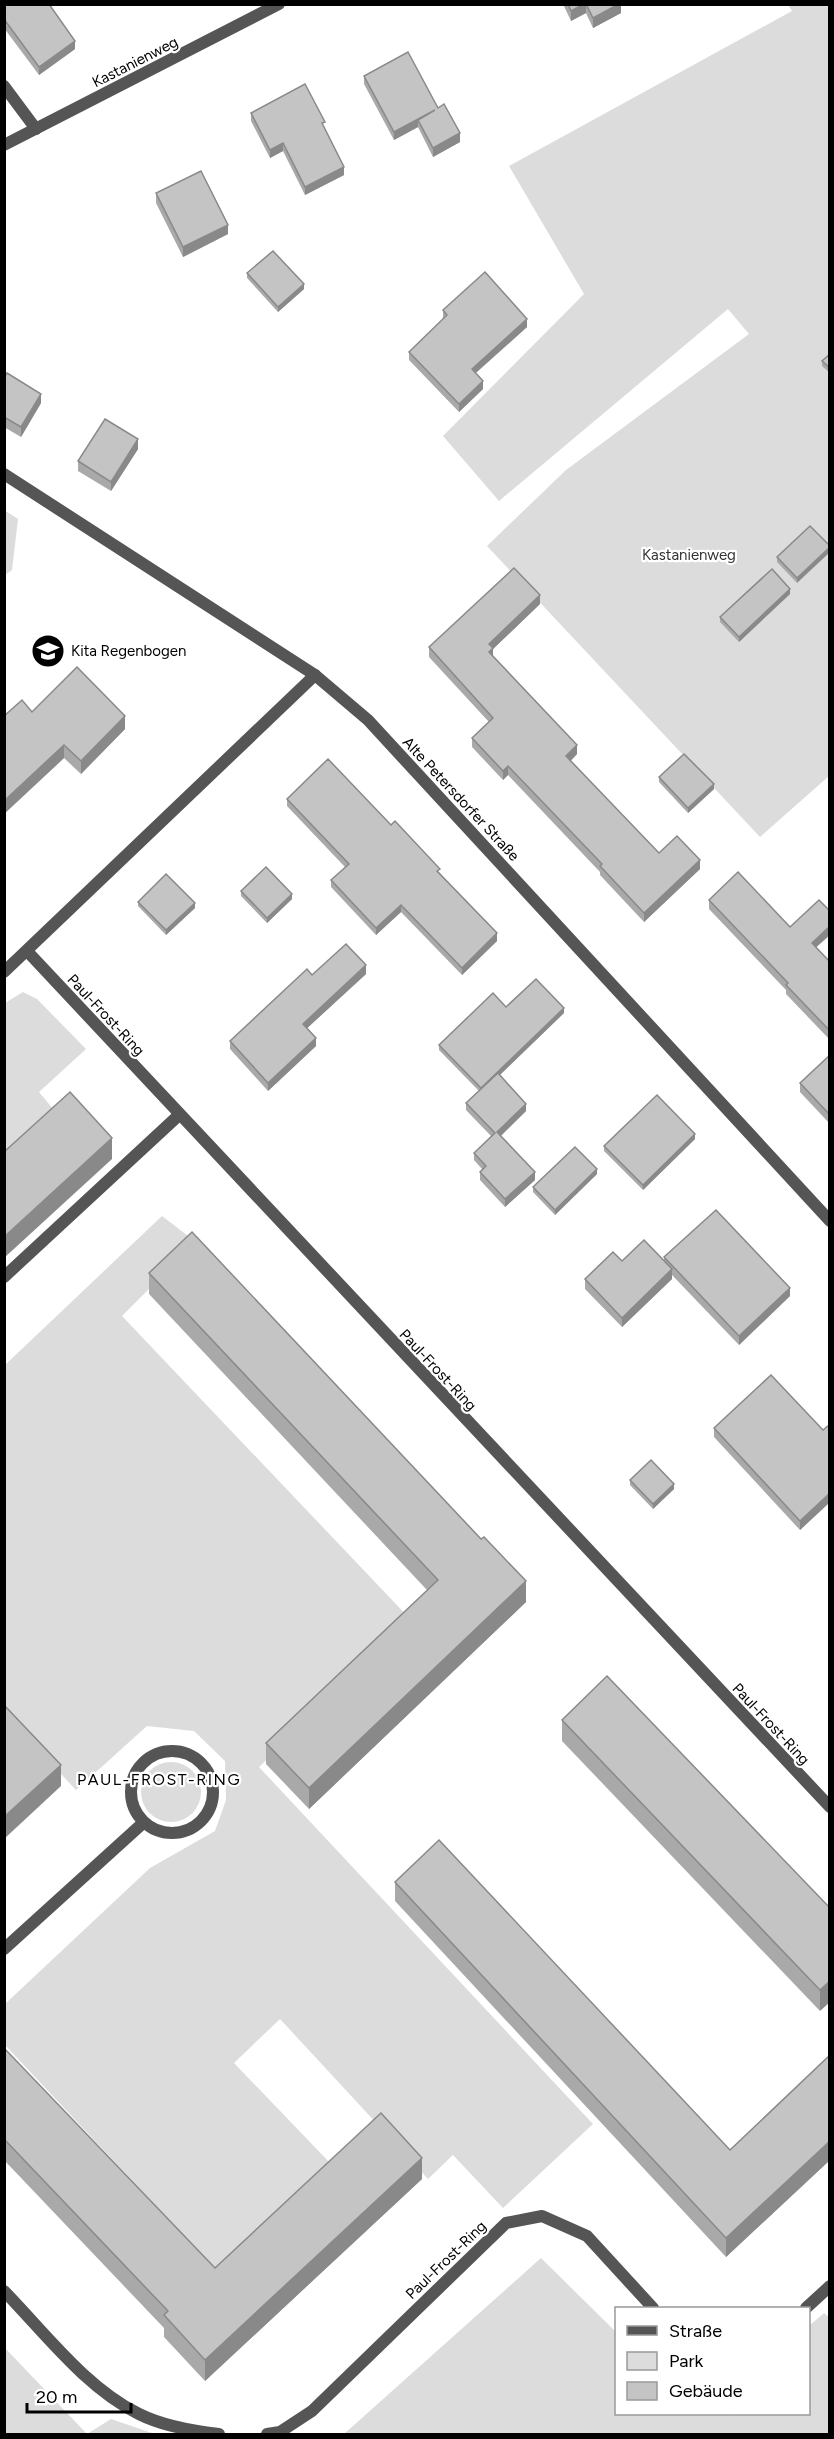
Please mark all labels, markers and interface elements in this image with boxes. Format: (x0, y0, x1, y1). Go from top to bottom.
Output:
street label: Kastanienweg (89, 33, 181, 91)
park label: Kastanienweg (642, 546, 736, 564)
school or university icon: Kita Regenbogen (30, 633, 66, 669)
place label: Kita Regenbogen (71, 642, 186, 660)
street label: Alte Petersdorfer Straße (399, 733, 523, 865)
street label: Paul-Frost-Ring (64, 971, 148, 1059)
street label: Paul-Frost-Ring (396, 1326, 480, 1414)
street label: Paul-Frost-Ring (729, 1680, 813, 1768)
district label: PAUL-FROST-RING (77, 1770, 241, 1789)
street label: Paul-Frost-Ring (402, 2217, 490, 2303)
legend (615, 2307, 810, 2415)
text: Straße (669, 2320, 722, 2342)
text: Park (669, 2350, 704, 2372)
scale bar (27, 2376, 130, 2414)
text: Gebäude (669, 2380, 743, 2402)
text: 20 m (36, 2386, 77, 2408)

